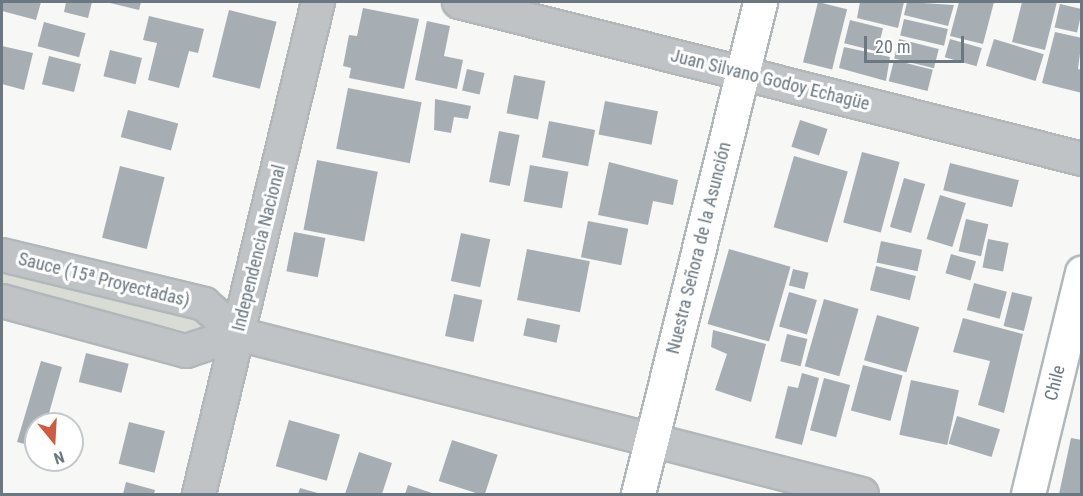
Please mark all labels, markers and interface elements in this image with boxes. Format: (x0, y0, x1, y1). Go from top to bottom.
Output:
scale bar (867, 24, 968, 62)
text: 20 m (875, 36, 910, 57)
street label: Juan Silvano Godoy Echagüe (668, 45, 872, 115)
street label: Nuestra Señora de la Asunción (662, 140, 736, 356)
street label: Independencia Nacional (228, 163, 290, 333)
street label: Sauce (15ª Proyectadas) (16, 248, 192, 312)
street label: Chile (1040, 363, 1070, 403)
north arrow (24, 412, 84, 472)
text: N (52, 447, 67, 468)

